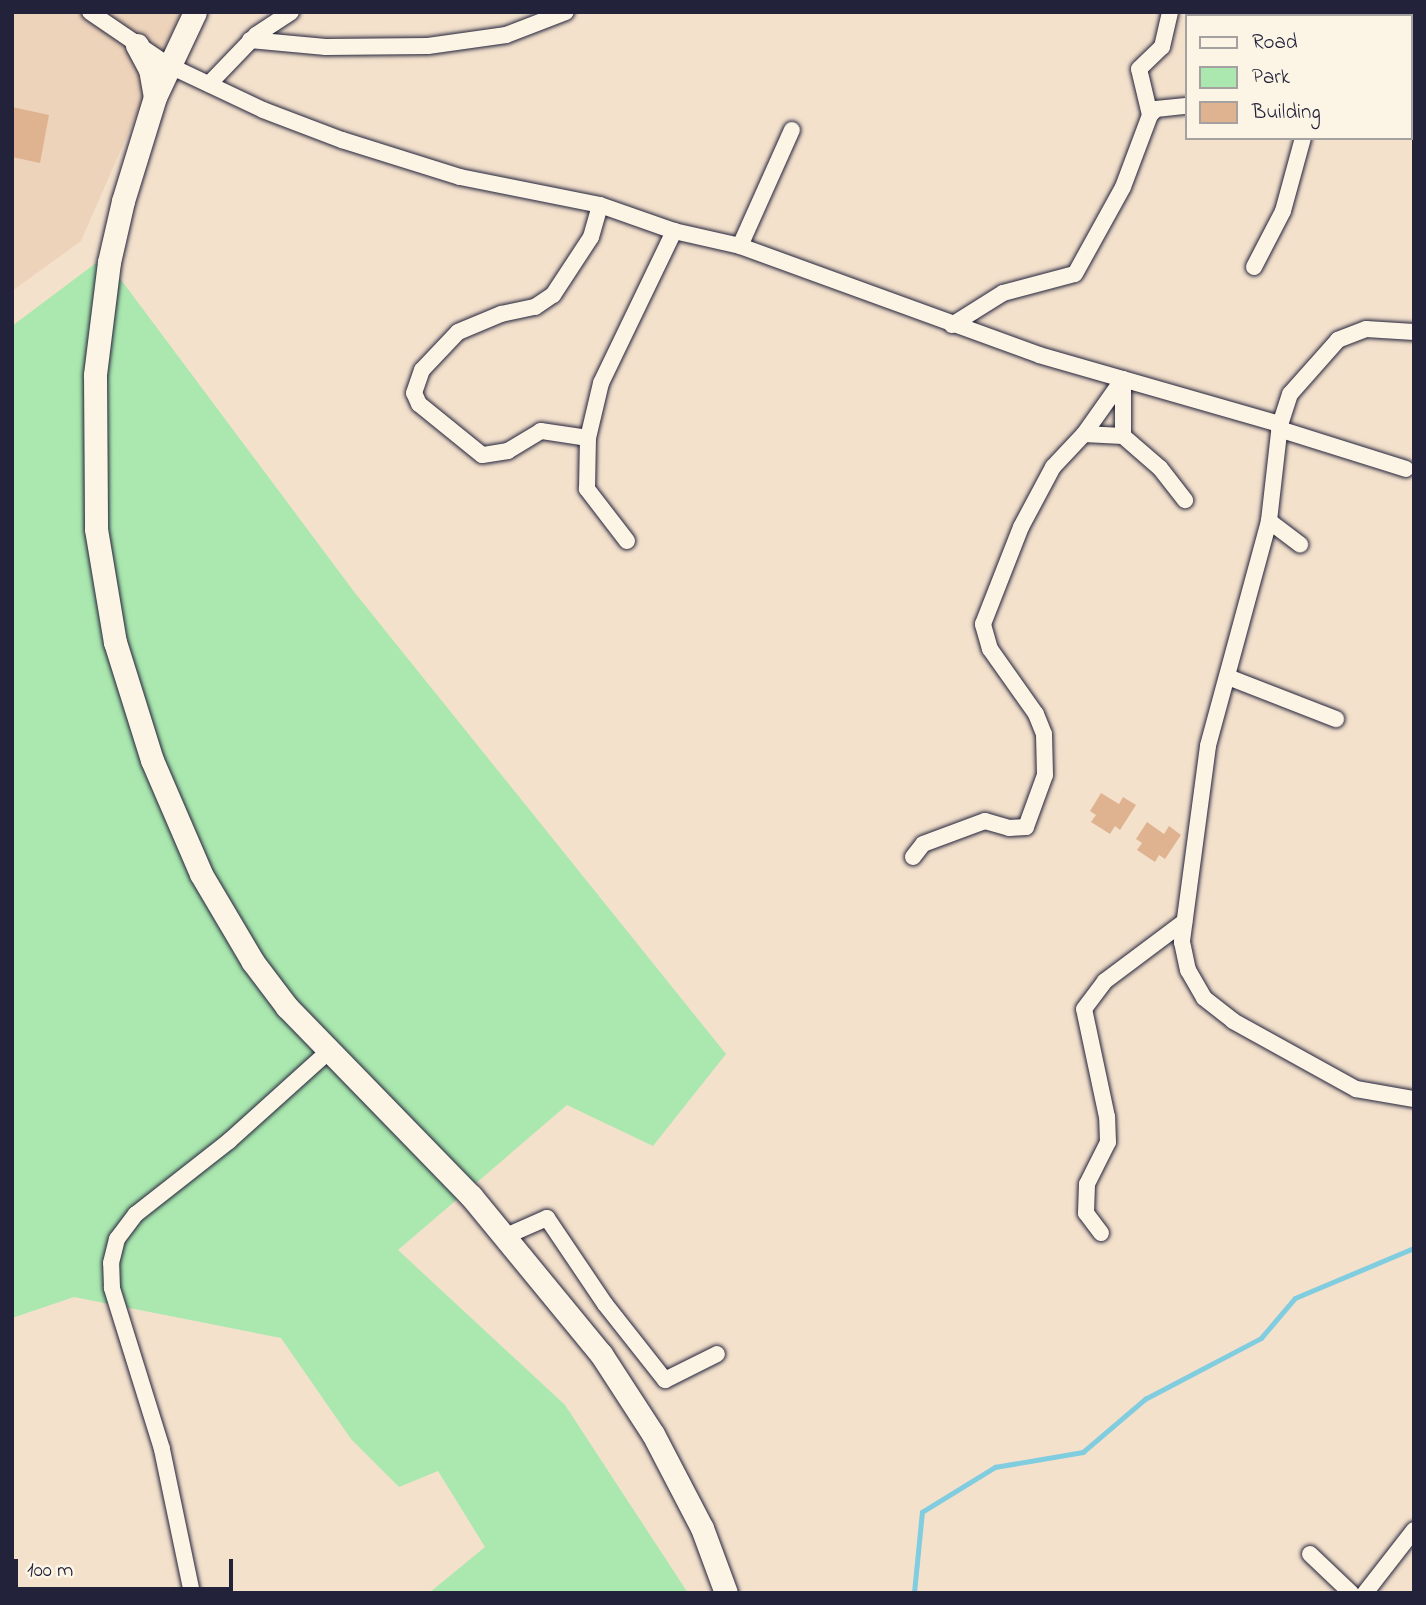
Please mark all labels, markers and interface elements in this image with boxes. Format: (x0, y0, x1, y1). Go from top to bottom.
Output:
legend (1184, 14, 1412, 140)
text: Road (1252, 28, 1298, 58)
text: Park (1252, 63, 1290, 93)
text: Building (1252, 98, 1321, 128)
scale bar (18, 1546, 236, 1590)
text: 100 m (27, 1556, 73, 1586)

